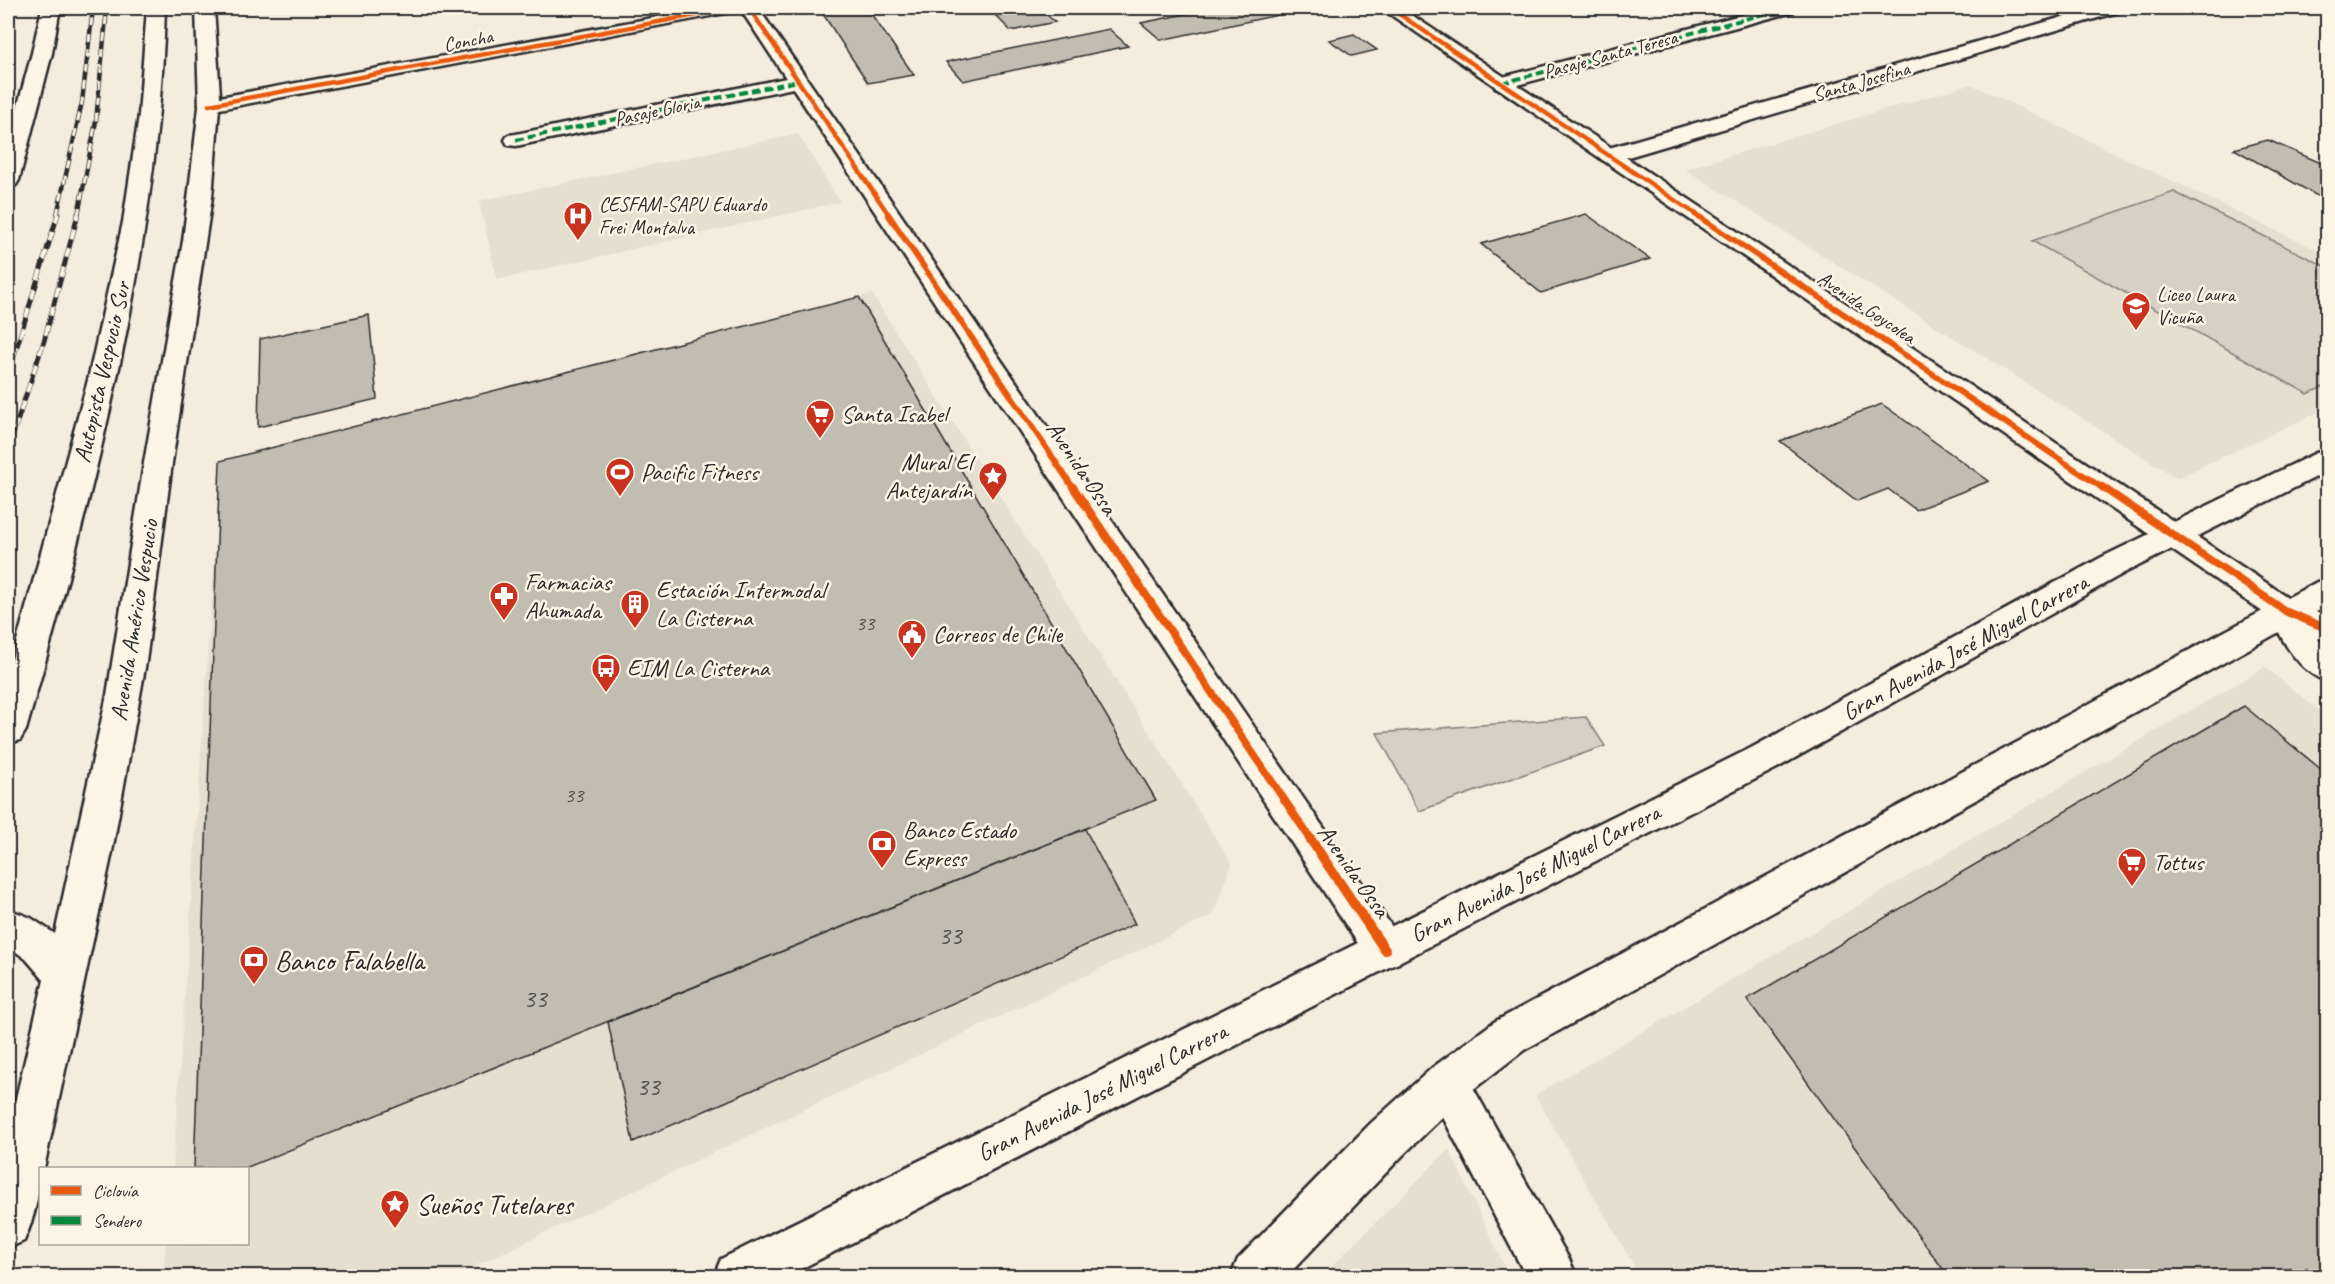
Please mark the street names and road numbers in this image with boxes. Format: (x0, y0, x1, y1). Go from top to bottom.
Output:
street label: Concha (441, 23, 497, 57)
street label: Pasaje Santa Teresa (1541, 24, 1682, 84)
street label: Santa Josefina (1810, 55, 1914, 107)
street label: Pasaje Gloria (612, 89, 704, 132)
street label: Avenida Goycolea (1813, 266, 1922, 350)
street label: Autopista Vespucio Sur (67, 276, 138, 465)
street label: Avenida Ossa (1040, 415, 1125, 522)
street label: Avenida Américo Vespucio (103, 516, 165, 723)
street label: Gran Avenida José Miguel Carrera (1837, 566, 2095, 727)
street label: Gran Avenida José Miguel Carrera (1405, 796, 1667, 949)
street label: Avenida Ossa (1311, 819, 1398, 925)
street label: Gran Avenida José Miguel Carrera (972, 1015, 1234, 1168)

